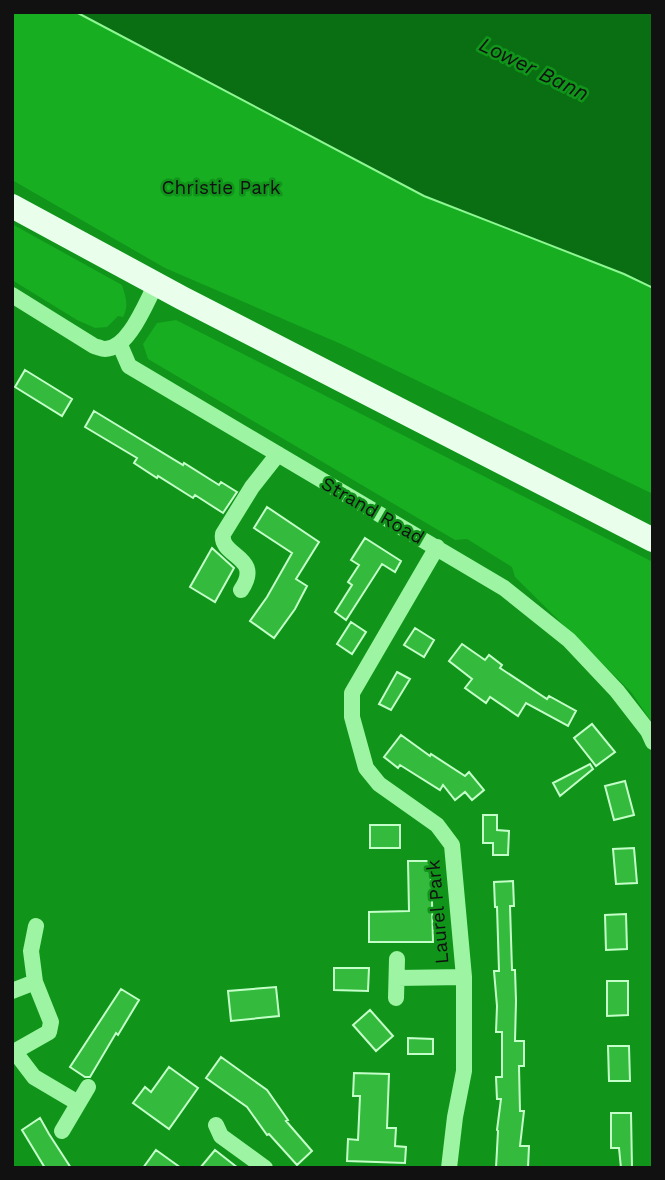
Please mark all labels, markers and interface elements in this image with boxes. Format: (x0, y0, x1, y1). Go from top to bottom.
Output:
water label: Lower Bann (475, 31, 593, 106)
park label: Christie Park (162, 176, 281, 199)
street label: Strand Road (317, 472, 428, 549)
street label: Laurel Park (421, 859, 454, 965)

